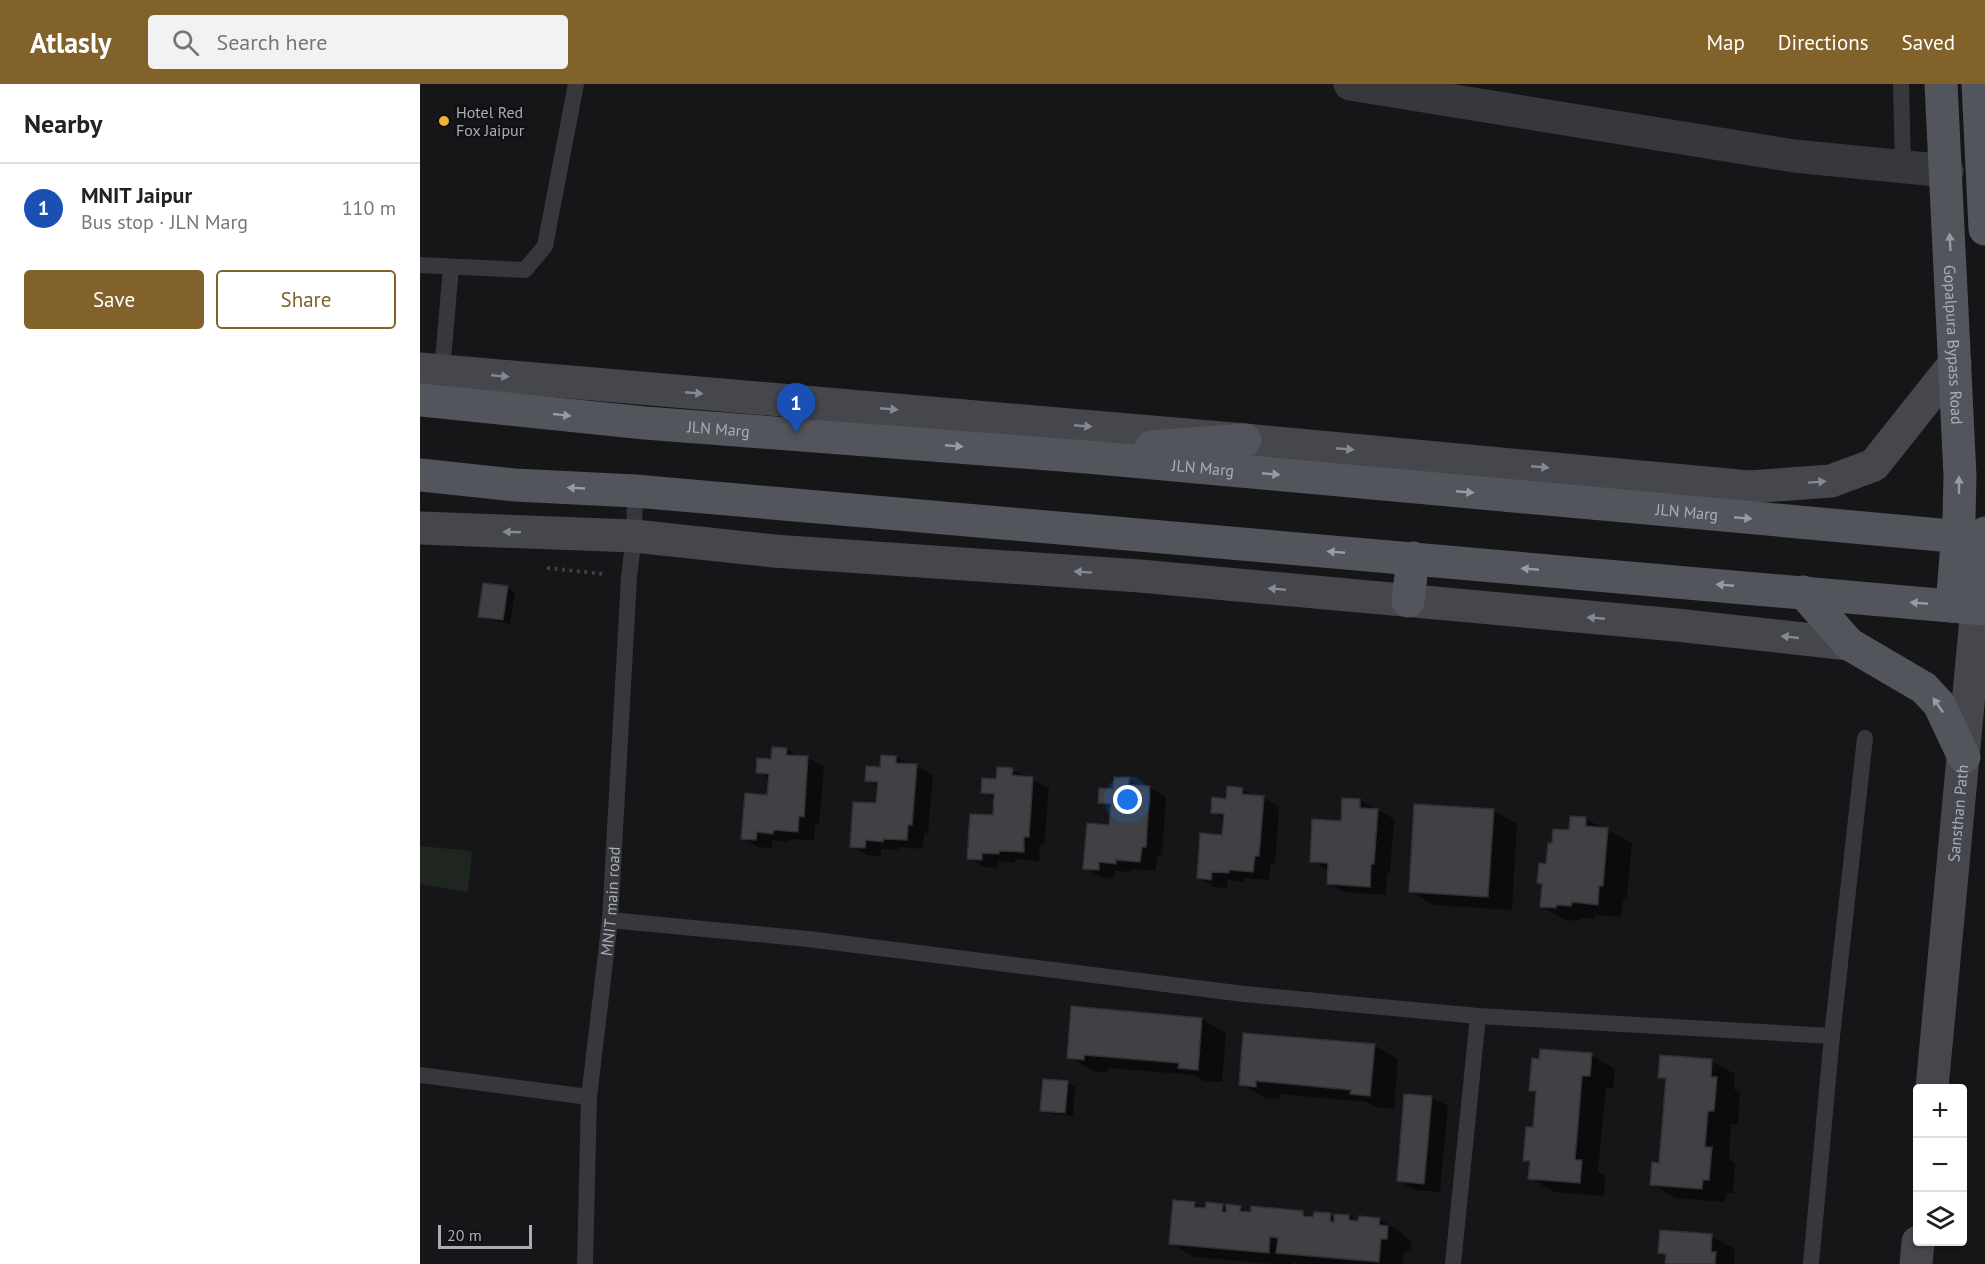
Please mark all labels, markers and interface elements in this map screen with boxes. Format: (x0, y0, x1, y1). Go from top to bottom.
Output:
search box (148, 15, 568, 69)
text: Atlasly (30, 24, 112, 61)
icon: search (169, 26, 202, 59)
text: Search here (217, 28, 327, 56)
text: Map (1706, 29, 1745, 56)
text: Directions (1778, 29, 1869, 56)
text: Saved (1902, 29, 1955, 56)
place label: Hotel Red Fox Jaipur (456, 102, 525, 140)
text: Nearby (24, 107, 102, 140)
marker: Hotel Red Fox Jaipur (437, 114, 451, 128)
text: MNIT Jaipur (81, 181, 192, 209)
text: 1 (38, 195, 49, 221)
text: 110 m (342, 195, 396, 221)
text: Bus stop · JLN Marg (81, 209, 248, 235)
one-way arrow (1945, 232, 1954, 251)
street label: Gopalpura Bypass Road (1940, 264, 1967, 425)
button: Save (24, 270, 204, 329)
button: Share (216, 270, 396, 329)
one-way arrow (491, 371, 510, 381)
pin: 1 (776, 384, 815, 433)
one-way arrow (685, 388, 704, 398)
one-way arrow (879, 405, 898, 414)
one-way arrow (552, 410, 571, 419)
street label: JLN Marg (686, 416, 751, 441)
one-way arrow (1073, 421, 1092, 431)
one-way arrow (945, 441, 964, 451)
one-way arrow (1336, 444, 1355, 454)
street label: JLN Marg (1170, 455, 1235, 480)
one-way arrow (1530, 462, 1549, 472)
one-way arrow (1262, 469, 1281, 479)
one-way arrow (1954, 475, 1964, 494)
one-way arrow (1808, 477, 1827, 487)
one-way arrow (567, 483, 586, 493)
one-way arrow (1456, 487, 1475, 497)
street label: JLN Marg (1654, 499, 1719, 525)
one-way arrow (1734, 513, 1753, 523)
one-way arrow (503, 527, 522, 536)
one-way arrow (1327, 547, 1346, 557)
one-way arrow (1521, 564, 1540, 573)
one-way arrow (1073, 567, 1092, 576)
one-way arrow (1715, 581, 1734, 590)
one-way arrow (1267, 584, 1286, 594)
one-way arrow (1909, 598, 1928, 608)
one-way arrow (1587, 613, 1606, 623)
one-way arrow (1781, 633, 1800, 642)
one-way arrow (1932, 698, 1944, 714)
street label: Sansthan Path (1943, 764, 1972, 863)
your location (1113, 785, 1142, 814)
street label: MNIT main road (596, 846, 624, 957)
map controls (1913, 1084, 1967, 1246)
button: + (1913, 1084, 1967, 1138)
button: − (1913, 1138, 1967, 1192)
button: layers (1913, 1192, 1967, 1246)
scale bar (438, 1222, 532, 1250)
text: 20 m (447, 1225, 482, 1245)

